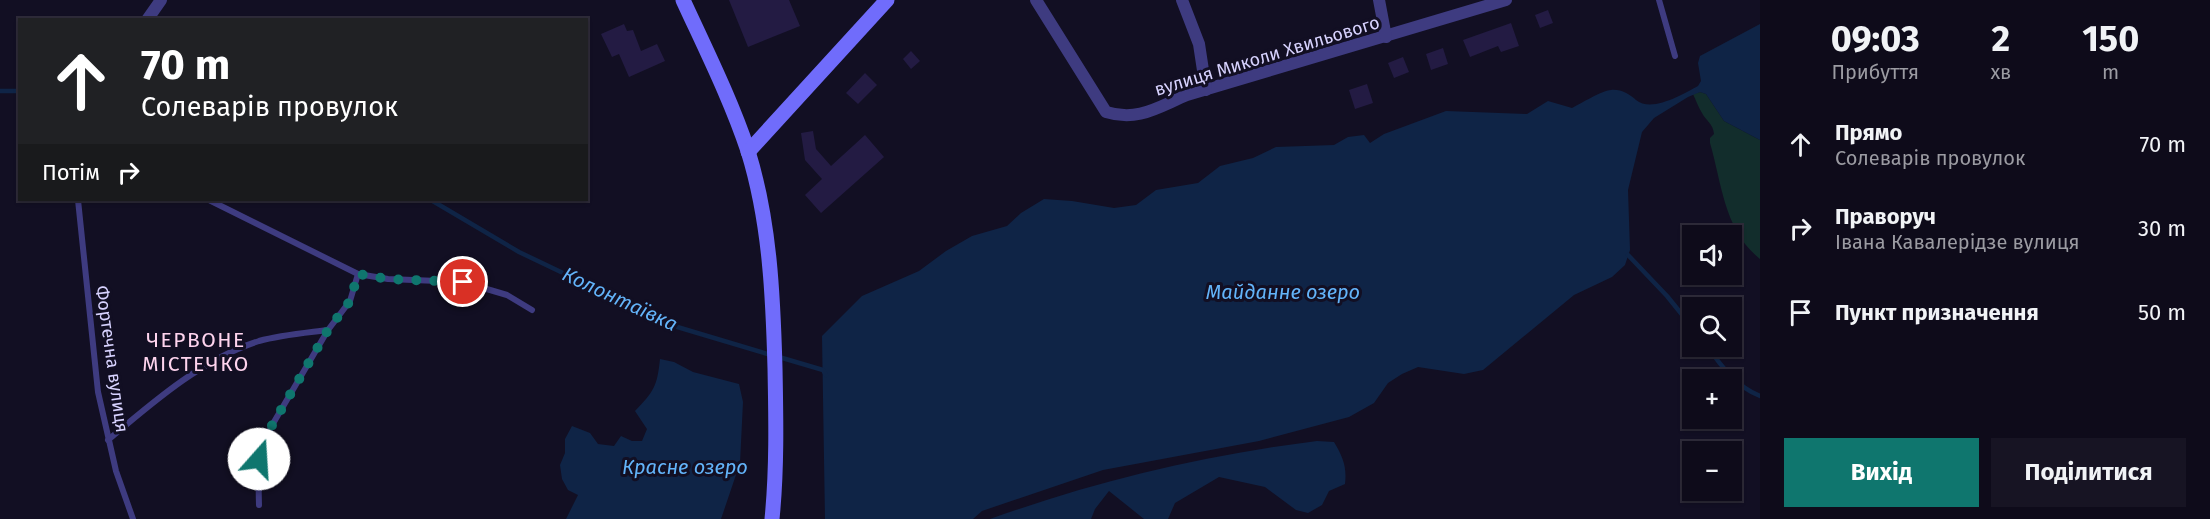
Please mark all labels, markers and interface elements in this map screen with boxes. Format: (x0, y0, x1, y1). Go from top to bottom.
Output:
street label: вулиця Миколи Хвильового (1152, 11, 1382, 101)
text: 09:03 (1831, 17, 1920, 61)
text: 2 (1992, 17, 2010, 61)
text: 150 (2082, 17, 2139, 61)
text: 70 m (141, 40, 230, 90)
icon: ahead (42, 42, 120, 120)
text: Прибуття (1831, 60, 1919, 84)
text: хв (1990, 60, 2011, 84)
text: m (2102, 60, 2119, 84)
text: Солеварів провулок (141, 91, 398, 123)
text: Прямо (1835, 119, 1902, 146)
icon: ahead (1784, 128, 1817, 161)
text: 70 m (2140, 131, 2186, 158)
text: Солеварів провулок (1835, 146, 2025, 170)
icon: right (112, 156, 145, 189)
text: Потім (42, 159, 100, 186)
text: Праворуч (1835, 203, 1936, 230)
icon: right (1784, 212, 1817, 245)
text: 30 m (2138, 215, 2186, 242)
map controls (1682, 225, 1742, 501)
button: sound (1682, 225, 1742, 285)
text: Івана Кавалерідзе вулиця (1835, 230, 2079, 254)
pin (437, 256, 488, 307)
water label: Колонтаївка (559, 262, 681, 336)
icon: arrive (446, 265, 479, 298)
water label: Майданне озеро (1206, 280, 1360, 304)
street label: Фортечна вулиця (91, 284, 133, 434)
icon: arrive (1784, 296, 1817, 329)
button: search (1682, 297, 1742, 357)
text: Пункт призначення (1835, 299, 2039, 326)
text: 50 m (2138, 299, 2186, 326)
district label: ЧЕРВОНЕ МІСТЕЧКО (142, 327, 250, 377)
button: + (1682, 369, 1742, 429)
position arrow (227, 427, 291, 491)
button: Вихід (1784, 438, 1979, 507)
button: Поділитися (1991, 438, 2186, 507)
button: − (1682, 441, 1742, 501)
water label: Красне озеро (622, 455, 748, 479)

